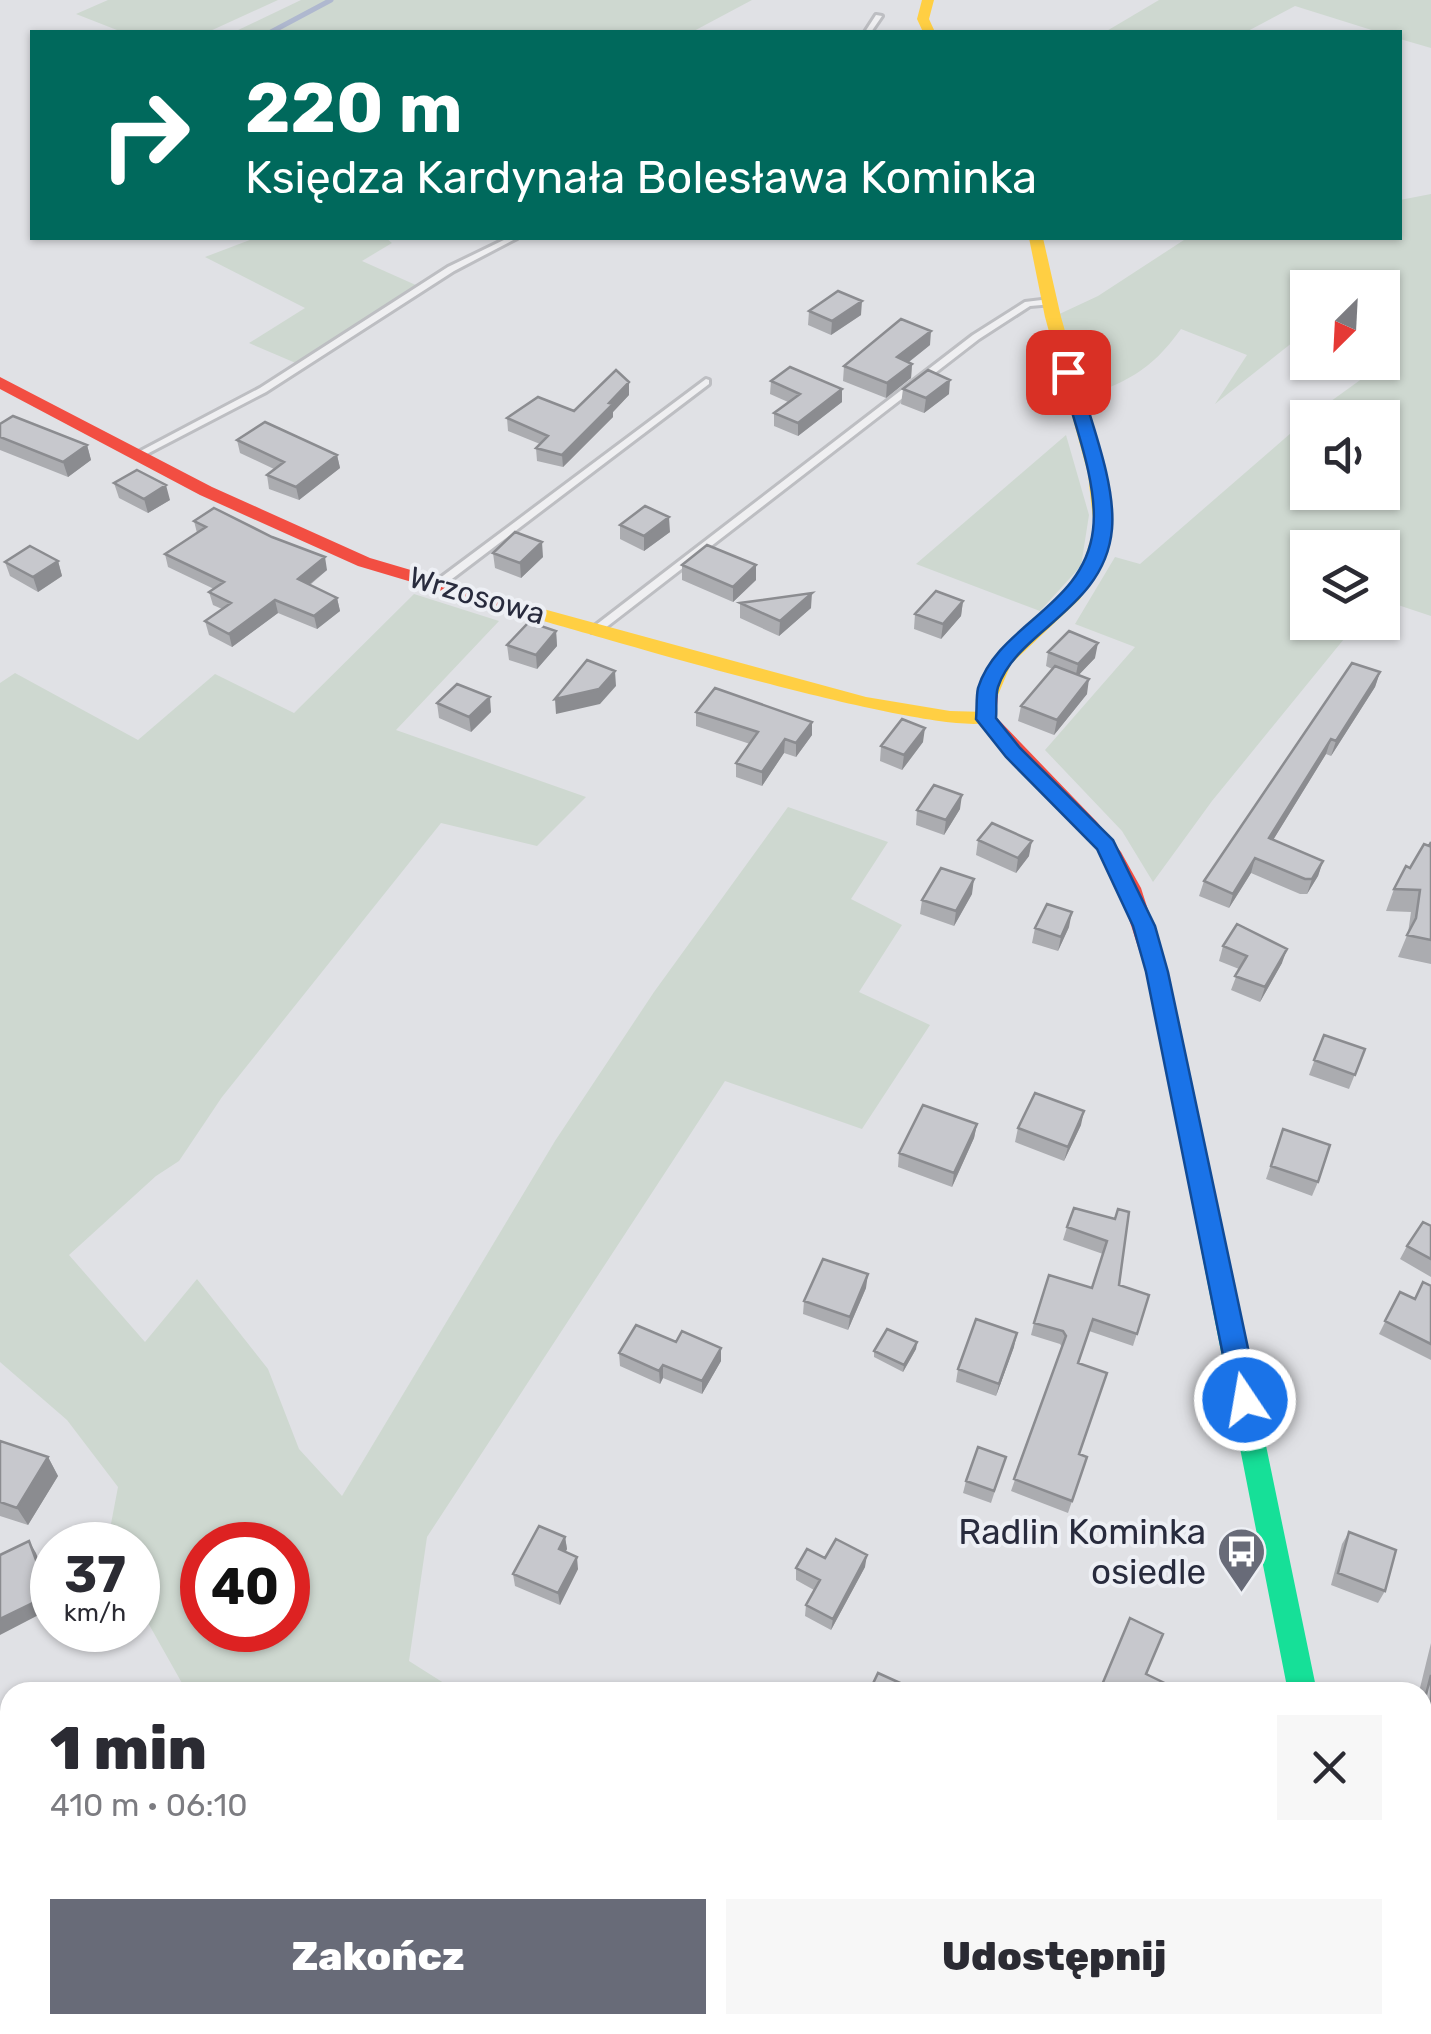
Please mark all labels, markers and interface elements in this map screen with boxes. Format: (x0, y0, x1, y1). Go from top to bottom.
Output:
text: 220 m (245, 67, 463, 150)
icon: right (80, 70, 210, 200)
text: Księdza Kardynała Bolesława Kominka (245, 151, 1037, 204)
north arrow (1290, 270, 1400, 380)
map controls (1290, 270, 1400, 640)
pin (1026, 330, 1111, 415)
icon: arrive (1041, 345, 1096, 400)
button: sound (1290, 400, 1400, 510)
button: layers (1290, 530, 1400, 640)
street label: Wrzosowa (405, 559, 549, 633)
position arrow (1193, 1348, 1297, 1452)
place label: Radlin Kominka osiedle (958, 1511, 1206, 1593)
speed limit sign: 40 (180, 1522, 310, 1652)
bus stop icon: Radlin Kominka osiedle (1215, 1526, 1267, 1594)
text: 37 (64, 1545, 126, 1605)
text: km/h (64, 1598, 126, 1627)
text: 1 min (50, 1713, 207, 1784)
button: close (1277, 1715, 1382, 1820)
text: 410 m · 06:10 (50, 1786, 248, 1824)
button: Zakończ (50, 1899, 706, 2014)
button: Udostępnij (726, 1899, 1382, 2014)

